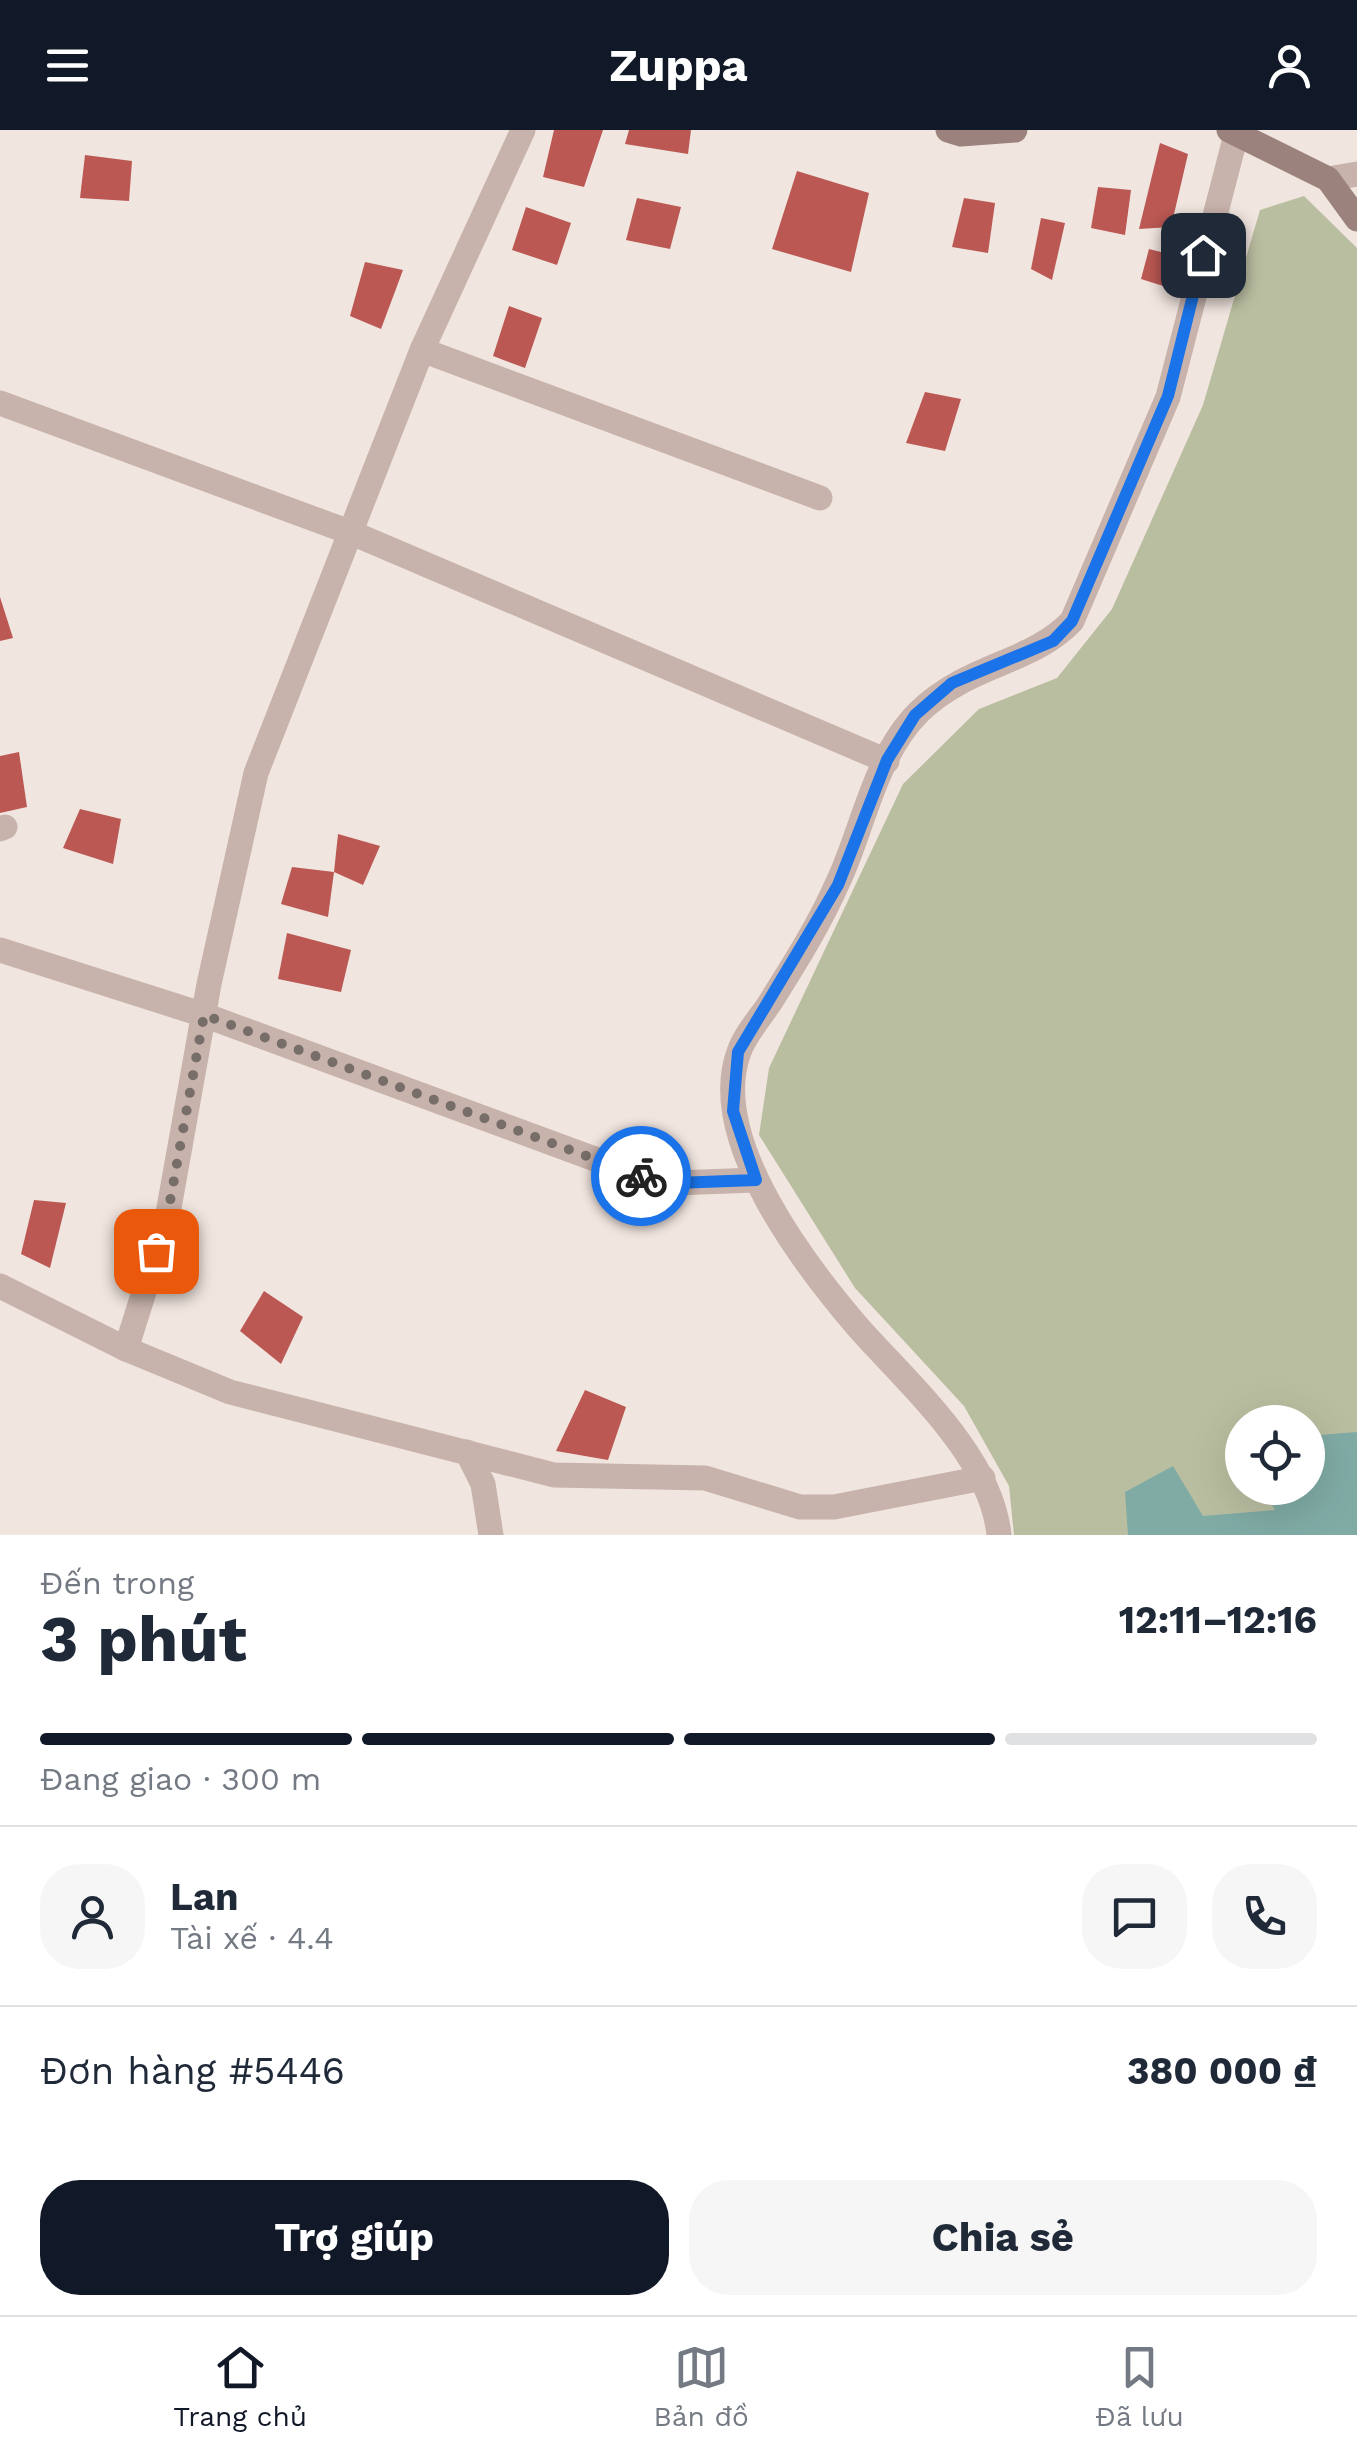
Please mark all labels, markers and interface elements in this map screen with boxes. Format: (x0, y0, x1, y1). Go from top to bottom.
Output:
icon: menu (40, 38, 95, 93)
icon: person (1262, 38, 1317, 93)
text: Zuppa (609, 39, 748, 92)
pin (1161, 213, 1246, 298)
icon: home (1176, 228, 1231, 283)
courier (591, 1126, 691, 1226)
icon: bike (614, 1149, 669, 1204)
pin (114, 1209, 199, 1294)
icon: bag (129, 1224, 184, 1279)
map controls (1225, 1405, 1325, 1505)
button: locate (1225, 1405, 1325, 1505)
text: Đến trong (40, 1564, 194, 1602)
text: 12:11–12:16 (1119, 1598, 1317, 1642)
text: 3 phút (40, 1601, 247, 1677)
text: Đang giao · 300 m (40, 1760, 321, 1798)
button: person (40, 1864, 145, 1969)
button: chat (1082, 1864, 1187, 1969)
button: phone (1212, 1864, 1317, 1969)
text: Lan (170, 1875, 238, 1919)
text: Tài xế · 4.4 (170, 1919, 334, 1957)
text: Đơn hàng #5446 (40, 2049, 345, 2093)
text: 380 000 ₫ (1127, 2049, 1317, 2093)
button: Trợ giúp (40, 2180, 669, 2295)
button: Chia sẻ (689, 2180, 1317, 2295)
tab: Trang chủ (173, 2340, 307, 2433)
tab: Bản đồ (653, 2340, 749, 2433)
tab: Đã lưu (1095, 2340, 1184, 2433)

